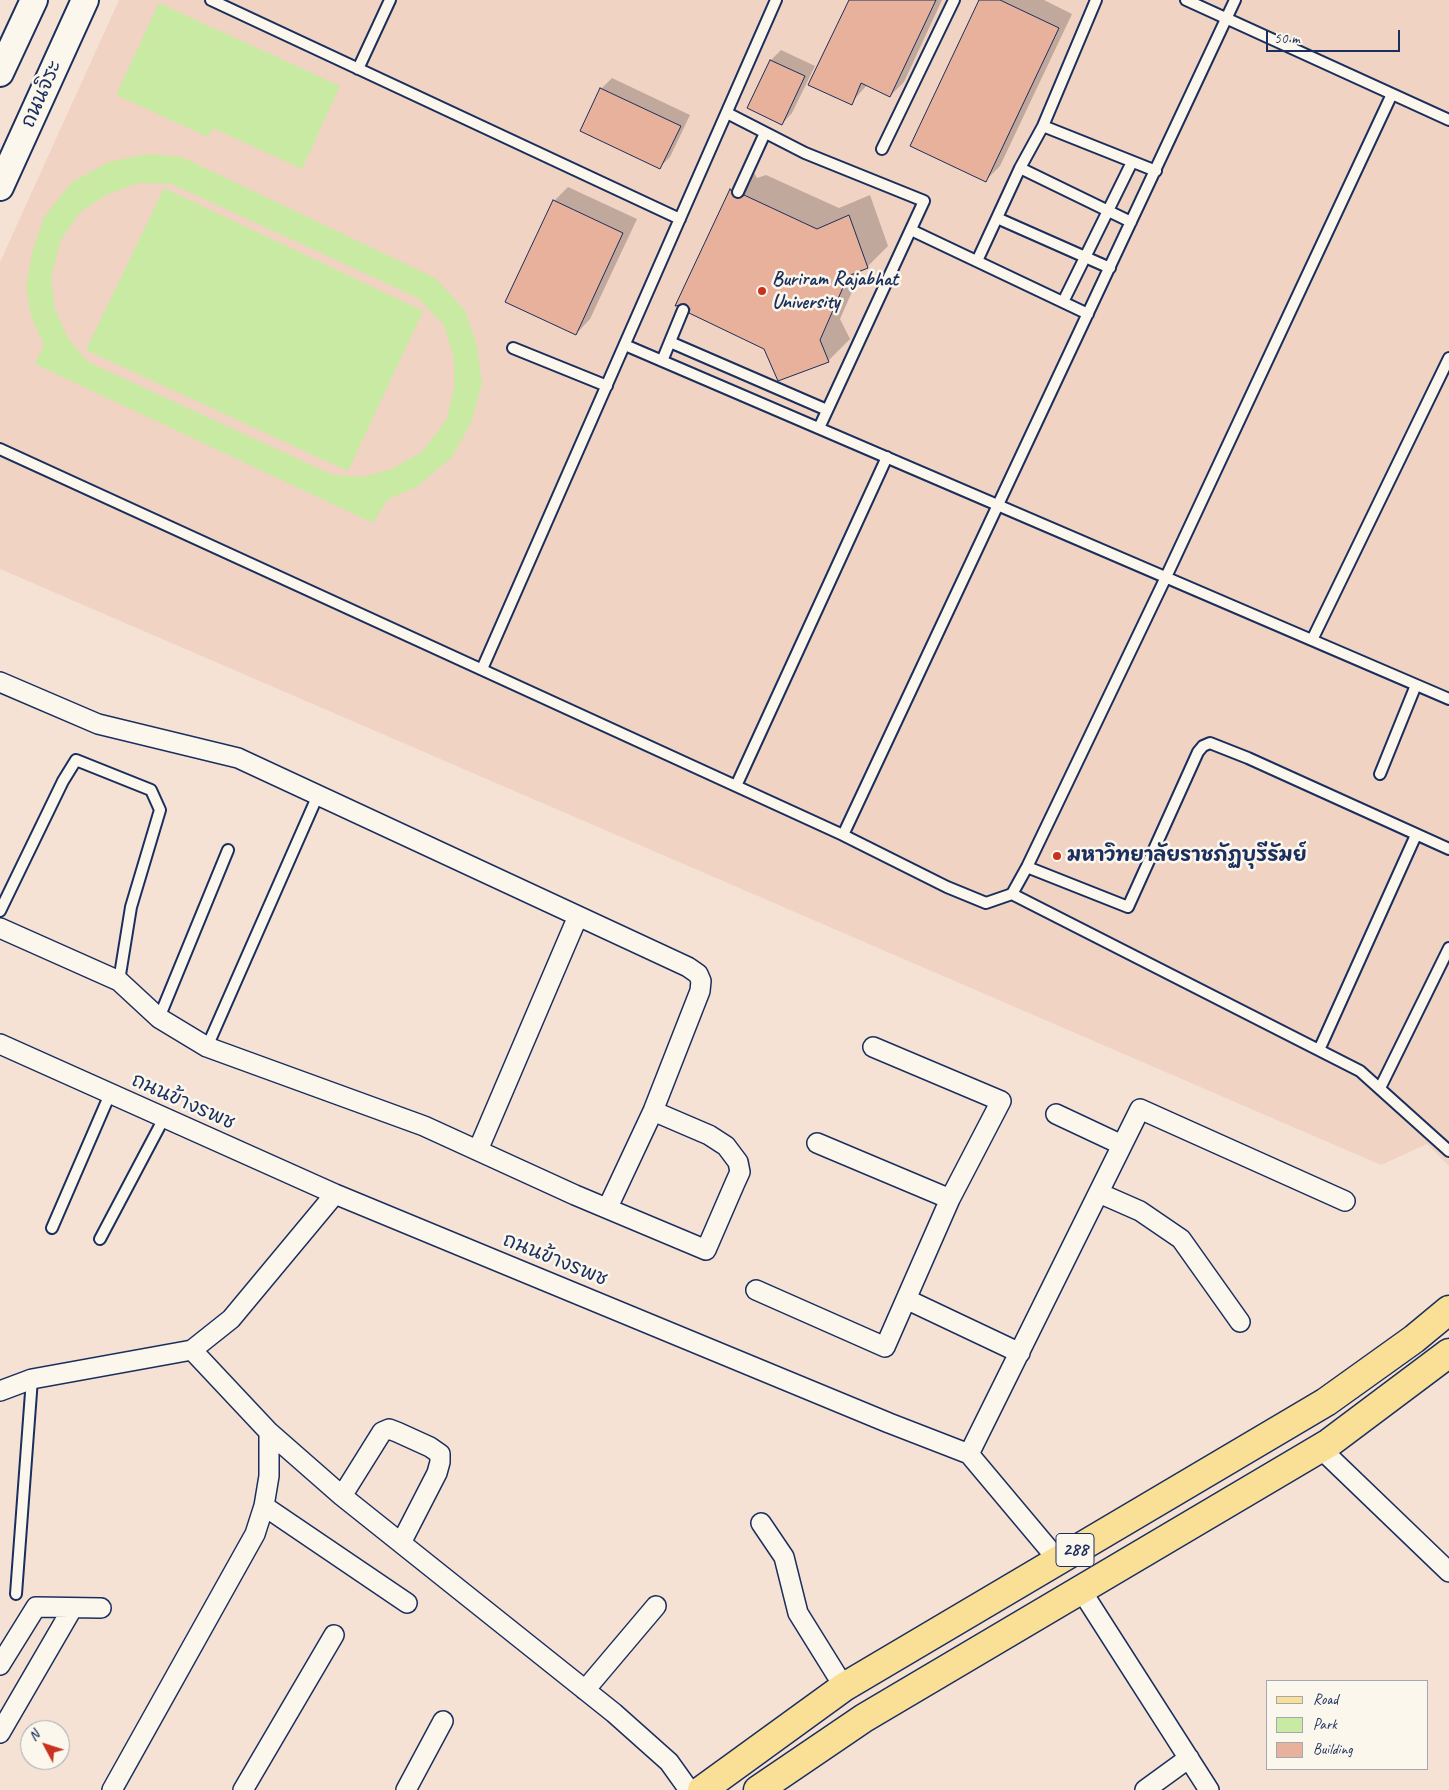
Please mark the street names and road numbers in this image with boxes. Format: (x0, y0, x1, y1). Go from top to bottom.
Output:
street label: ถนนจิระ (17, 57, 67, 131)
street label: ถนนข้างรพช (128, 1069, 238, 1135)
street label: ถนนข้างรพช (499, 1228, 611, 1292)
road number: 288 (1056, 1534, 1094, 1566)

